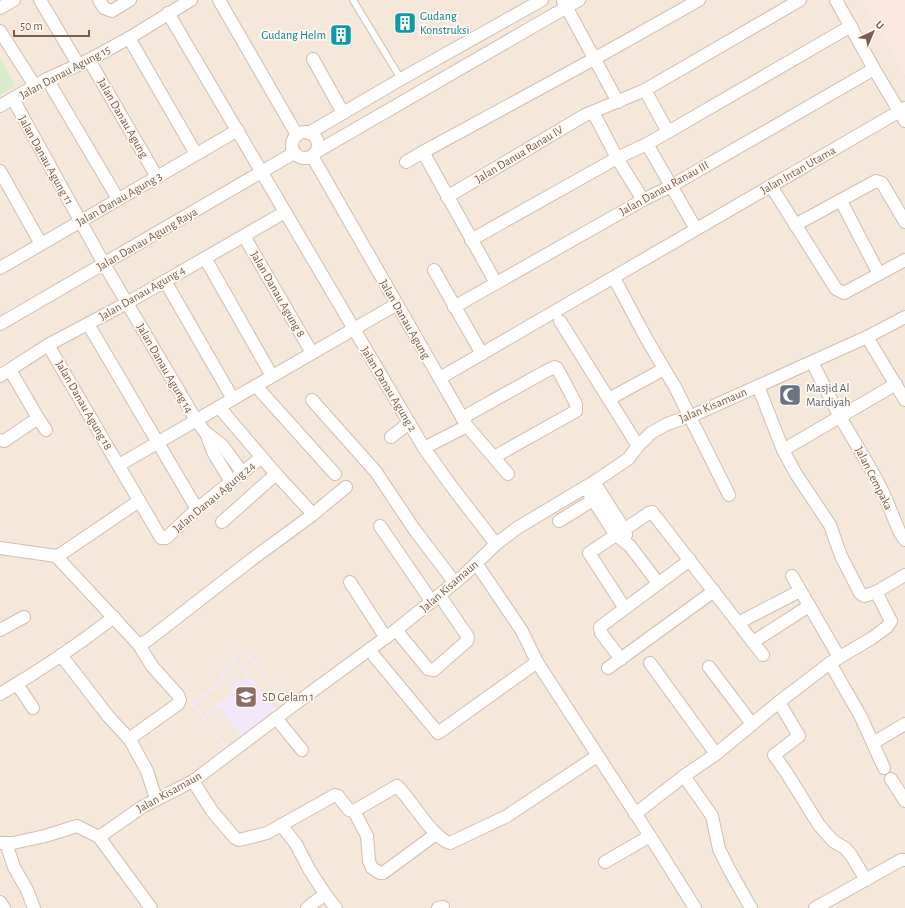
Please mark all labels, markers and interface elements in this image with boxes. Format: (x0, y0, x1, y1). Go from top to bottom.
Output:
building icon: Gudang Konstruksi (392, 10, 418, 36)
place label: Gudang Konstruksi (420, 10, 469, 36)
scale bar (14, 12, 89, 38)
north arrow (853, 12, 893, 52)
text: U (873, 19, 886, 32)
text: 50 m (20, 20, 43, 32)
building icon: Gudang Helm (328, 22, 354, 48)
place label: Gudang Helm (261, 29, 326, 41)
street label: Jalan Danau Agung 15 (18, 43, 112, 101)
street label: Jalan Danau Agung (95, 76, 151, 160)
street label: Jalan Danau Agung 11 (17, 114, 75, 206)
street label: Jalan Danua Ranau IV (473, 123, 565, 185)
street label: Jalan Intan Utama (759, 144, 838, 196)
street label: Jalan Danau Ranau III (617, 159, 711, 217)
street label: Jalan Danau Agung 3 (74, 170, 164, 228)
street label: Jalan Danau Agung Raya (95, 205, 200, 273)
street label: Jalan Danau Agung 8 (249, 249, 308, 339)
street label: Jalan Danau Agung 4 (97, 263, 187, 322)
street label: Jalan Danau Agung (377, 277, 433, 361)
street label: Jalan Danau Agung 14 (134, 321, 196, 415)
street label: Jalan Danau Agung 2 (359, 344, 419, 434)
street label: Jalan Danau Agung 18 (53, 358, 115, 452)
mosque icon: Masjid Al Mardiyah (777, 382, 803, 408)
place label: Masjid Al Mardiyah (806, 382, 850, 409)
street label: Jalan Kisamaun (677, 385, 749, 425)
street label: Jalan Cempaka (853, 444, 895, 512)
street label: Jalan Danau Agung 24 (171, 459, 257, 535)
street label: Jalan Kisamaun (418, 558, 480, 614)
school or university icon: SD Gelam 1 (233, 684, 259, 710)
place label: SD Gelam 1 (262, 691, 314, 703)
street label: Jalan Kisamaun (134, 769, 204, 815)

